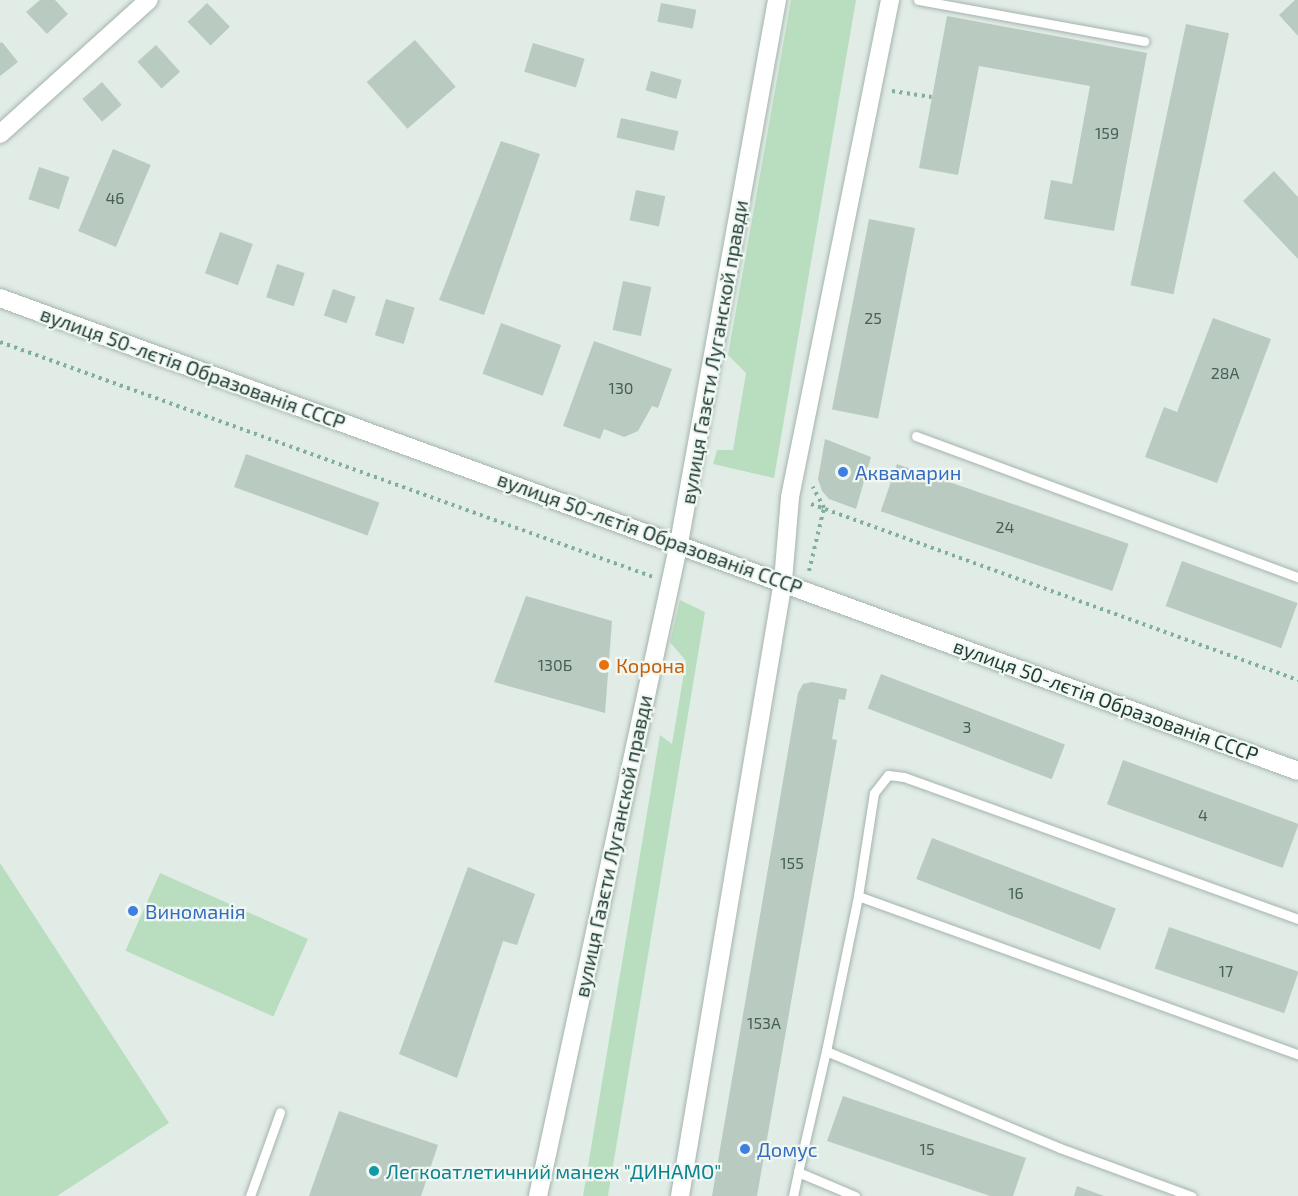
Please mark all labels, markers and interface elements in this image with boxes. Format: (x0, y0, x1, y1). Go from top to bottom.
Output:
house number: 159 (1095, 123, 1119, 143)
house number: 46 (106, 188, 124, 208)
street label: вулиця Газєти Луганской правди (675, 198, 753, 506)
street label: вулиця 50-лєтія Образованія СССР (37, 302, 349, 434)
house number: 25 (864, 308, 882, 328)
house number: 28А (1211, 363, 1239, 383)
house number: 130 (609, 378, 633, 398)
place label: Аквамарин (855, 460, 961, 484)
marker: Аквамарин (836, 465, 850, 479)
street label: вулиця 50-лєтія Образованія СССР (494, 467, 806, 599)
house number: 24 (996, 517, 1014, 537)
street label: вулиця 50-лєтія Образованія СССР (950, 634, 1262, 766)
place label: Корона (616, 653, 685, 677)
house number: 130Б (538, 655, 572, 675)
marker: Корона (597, 658, 611, 672)
street label: вулиця Газєти Луганской правди (569, 693, 657, 999)
house number: 3 (963, 717, 971, 737)
house number: 4 (1198, 805, 1208, 825)
house number: 155 (780, 853, 804, 873)
house number: 16 (1008, 883, 1024, 903)
place label: Виноманія (145, 899, 246, 923)
marker: Виноманія (126, 904, 140, 918)
house number: 17 (1219, 961, 1233, 981)
house number: 153А (747, 1013, 781, 1033)
place label: Домус (757, 1137, 818, 1161)
house number: 15 (920, 1139, 934, 1159)
marker: Домус (738, 1142, 752, 1156)
place label: Легкоатлетичний манеж "ДИНАМО" (386, 1159, 722, 1183)
marker: Легкоатлетичний манеж "ДИНАМО" (367, 1164, 381, 1178)

